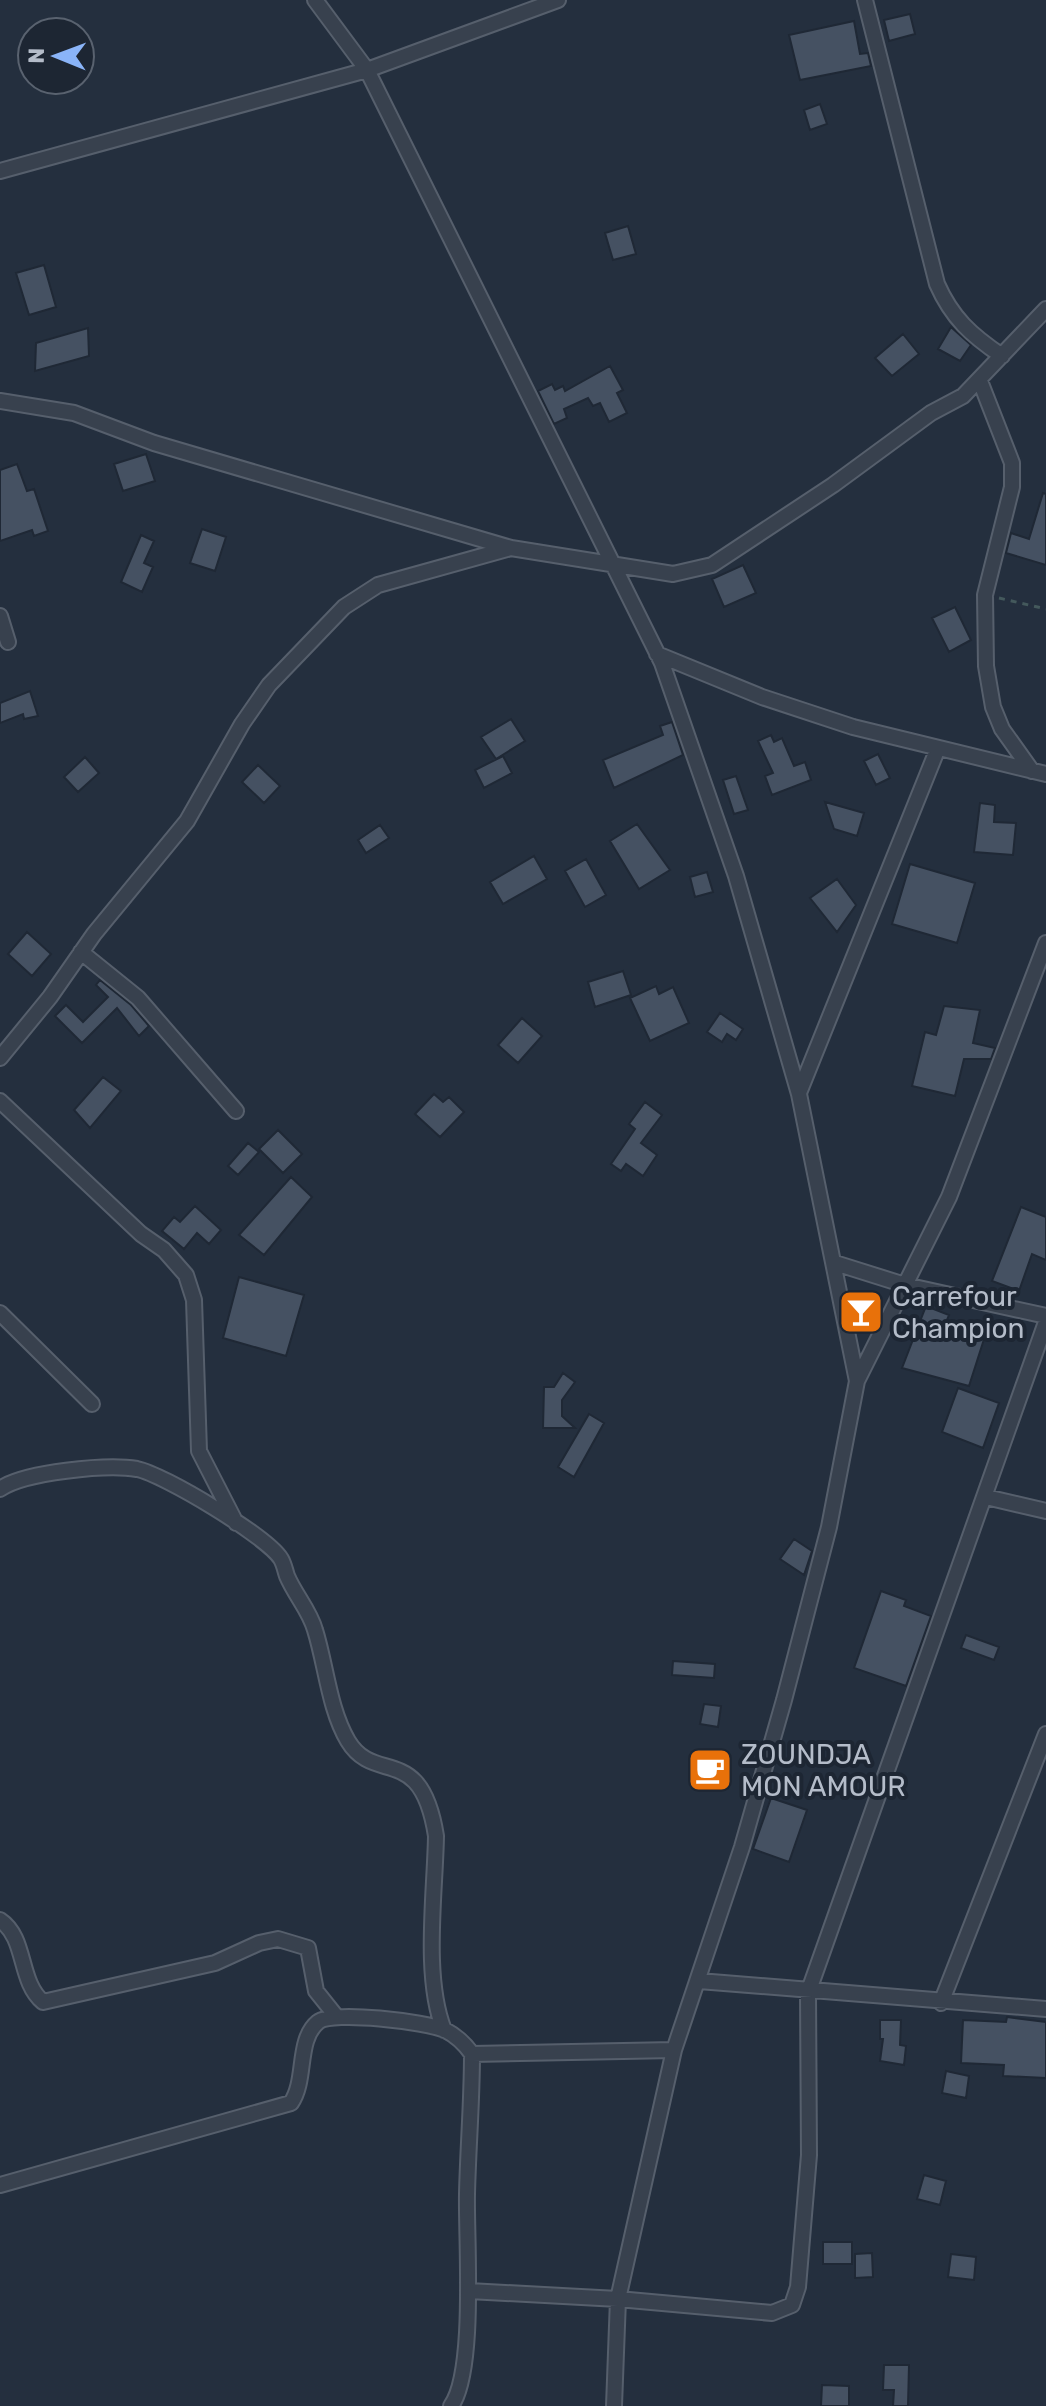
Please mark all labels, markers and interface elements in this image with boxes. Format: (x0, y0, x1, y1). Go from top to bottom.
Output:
north arrow (16, 16, 96, 96)
text: N (23, 48, 50, 64)
place label: Carrefour Champion (892, 1280, 1025, 1345)
bar icon: Carrefour Champion (837, 1288, 885, 1336)
place label: ZOUNDJA MON AMOUR (741, 1738, 906, 1803)
cafe icon: ZOUNDJA MON AMOUR (686, 1746, 734, 1794)

